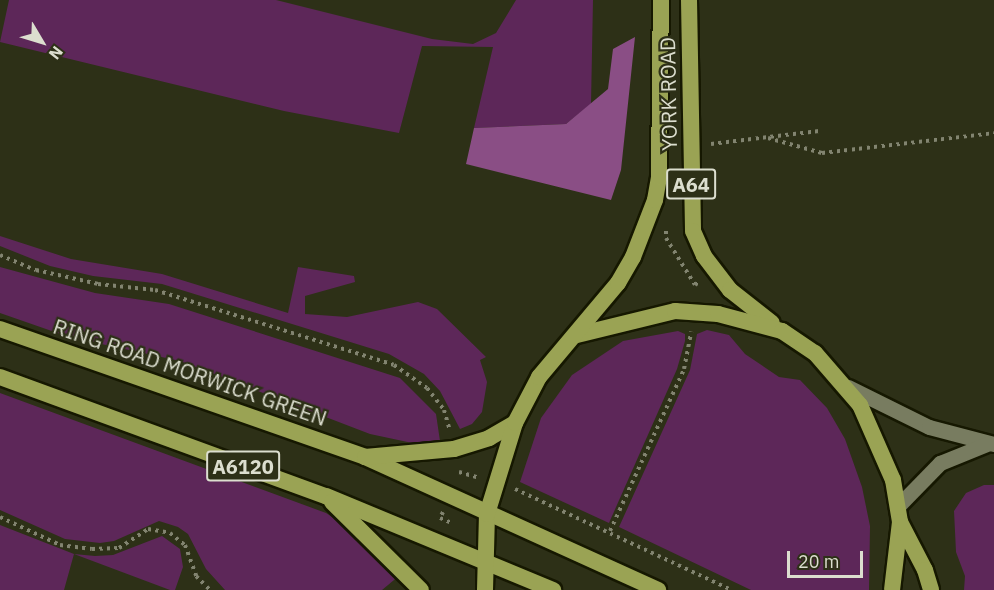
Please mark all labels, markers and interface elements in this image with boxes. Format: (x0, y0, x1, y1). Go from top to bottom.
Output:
north arrow (12, 12, 72, 72)
street label: YORK ROAD (654, 37, 682, 151)
text: N (45, 42, 68, 64)
road number: A64 (666, 167, 716, 201)
street label: RING ROAD MORWICK GREEN (50, 313, 330, 431)
road number: A6120 (206, 449, 280, 483)
scale bar (790, 539, 866, 577)
text: 20 m (798, 550, 840, 573)

